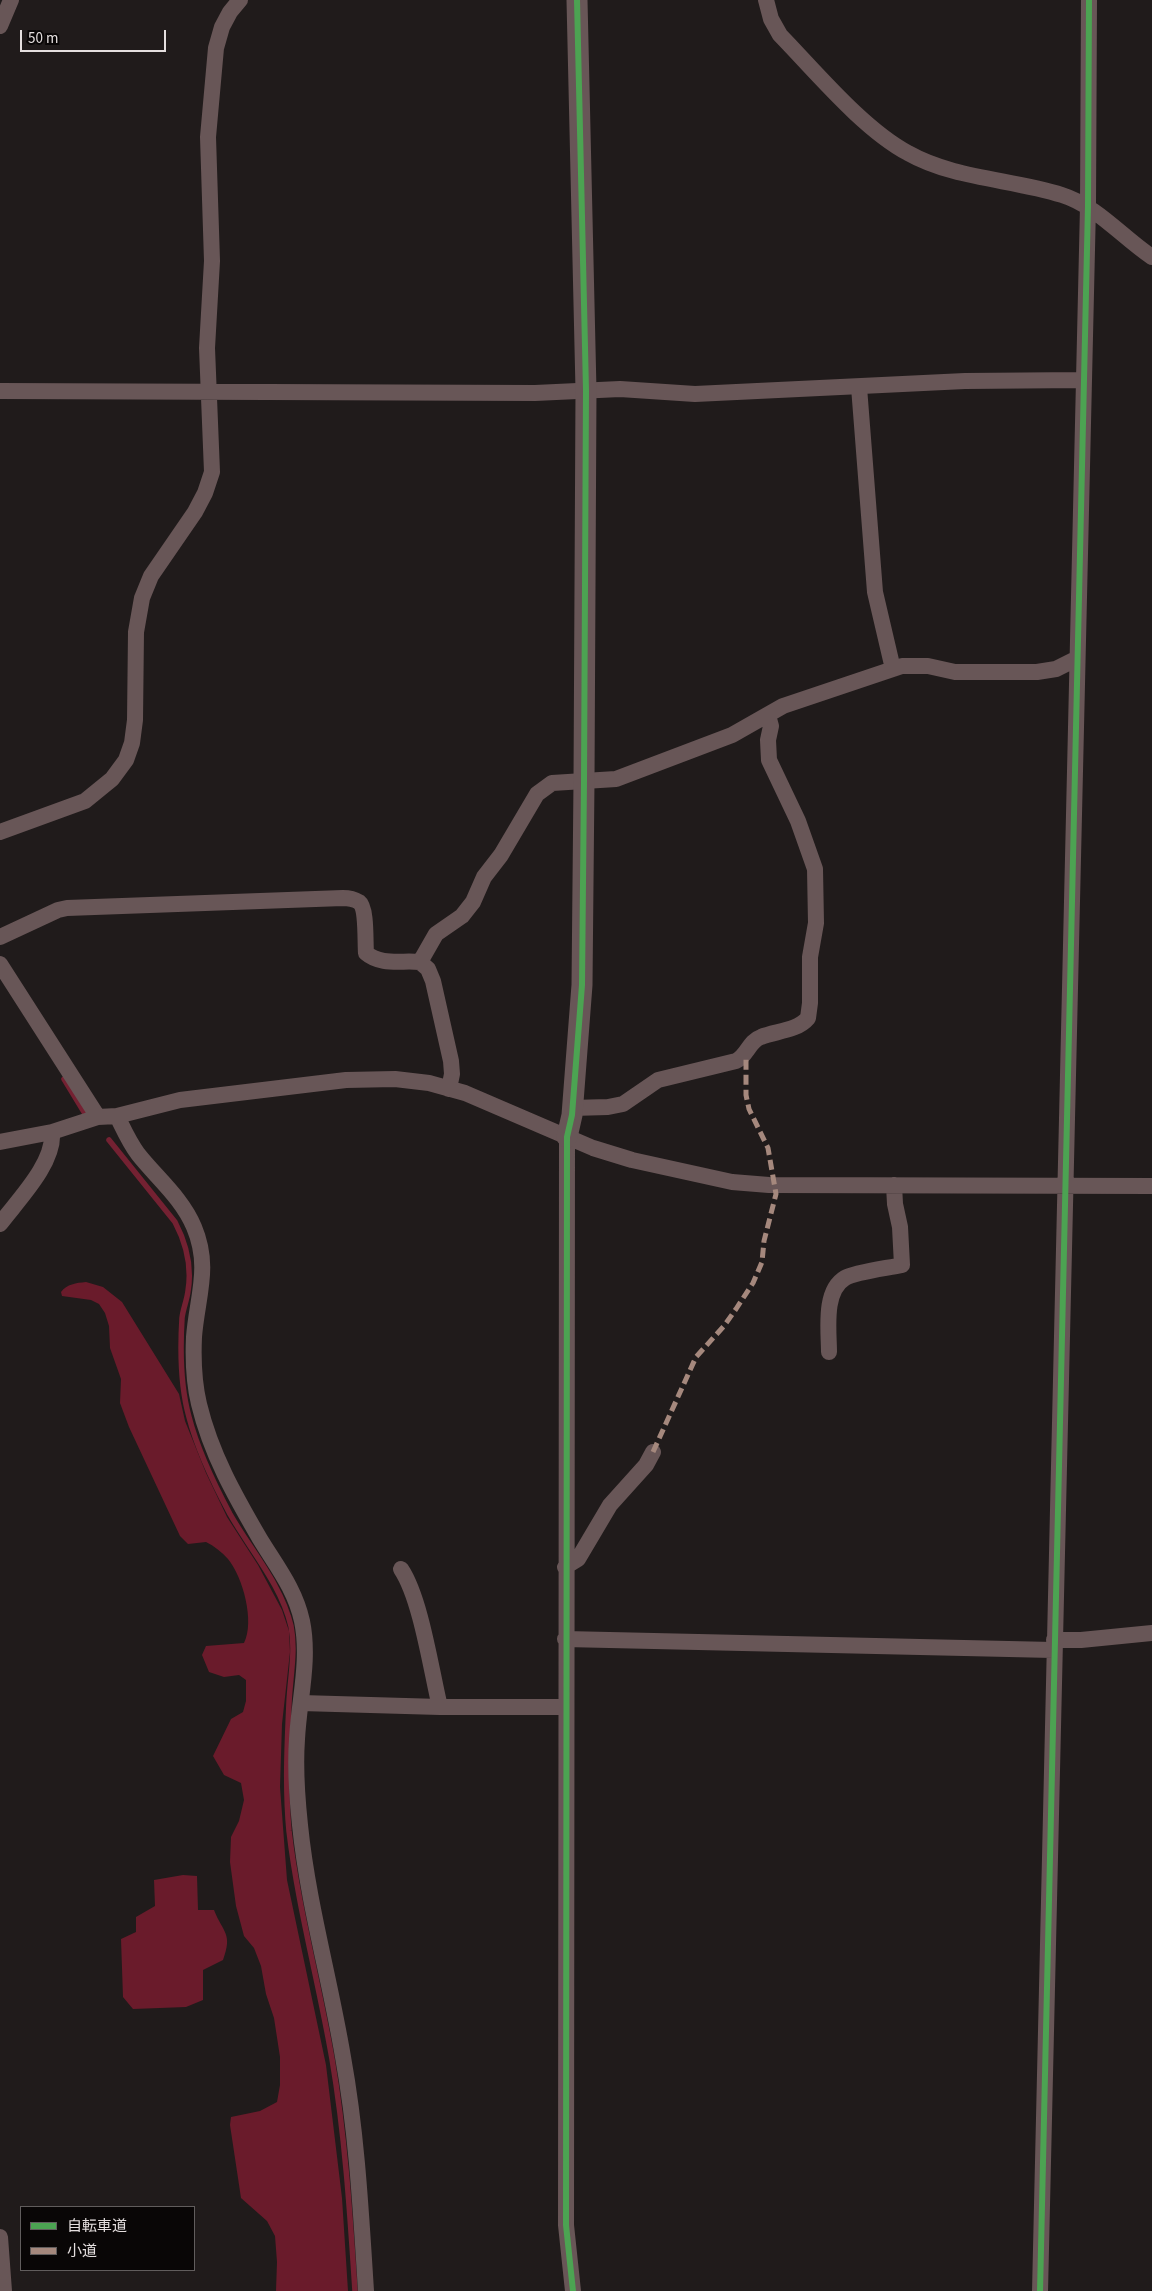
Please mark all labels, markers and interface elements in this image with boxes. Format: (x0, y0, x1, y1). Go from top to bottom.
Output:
scale bar (22, 20, 169, 52)
text: 50 m (28, 28, 58, 49)
legend (20, 2206, 195, 2271)
text: 自転車道 (67, 2216, 127, 2237)
text: 小道 (67, 2241, 97, 2262)

